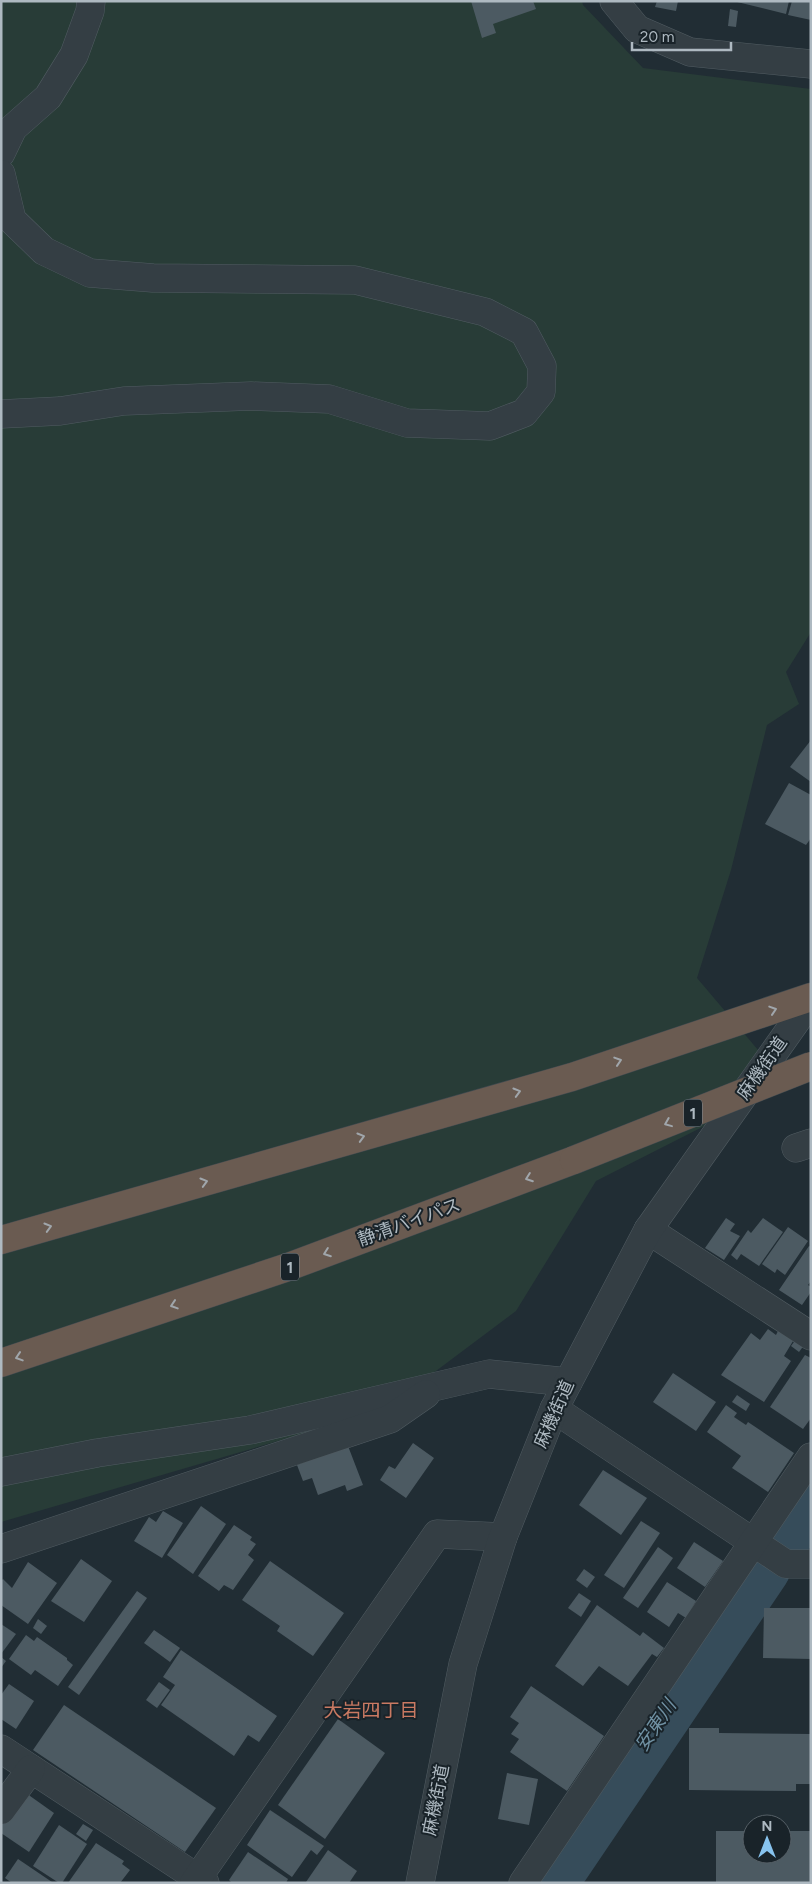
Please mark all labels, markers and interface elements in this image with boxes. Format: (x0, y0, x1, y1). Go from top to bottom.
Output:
scale bar (632, 20, 731, 52)
text: 20 m (640, 28, 674, 46)
one-way arrow (768, 1006, 776, 1016)
street label: 麻機街道 (732, 1032, 792, 1104)
one-way arrow (614, 1057, 622, 1067)
one-way arrow (512, 1088, 520, 1098)
road number: 1 (684, 1100, 702, 1126)
one-way arrow (664, 1117, 673, 1128)
one-way arrow (356, 1133, 364, 1143)
one-way arrow (525, 1172, 533, 1182)
one-way arrow (200, 1177, 208, 1187)
street label: 静清バイパス (355, 1193, 463, 1251)
one-way arrow (44, 1222, 52, 1232)
one-way arrow (323, 1247, 332, 1257)
road number: 1 (281, 1254, 299, 1280)
one-way arrow (170, 1300, 178, 1310)
one-way arrow (16, 1351, 24, 1361)
street label: 麻機街道 (529, 1377, 579, 1451)
water label: 安東川 (630, 1694, 682, 1755)
district label: 大岩四丁目 (323, 1699, 419, 1722)
street label: 麻機街道 (418, 1763, 454, 1837)
north arrow (742, 1814, 792, 1864)
text: N (762, 1818, 772, 1835)

